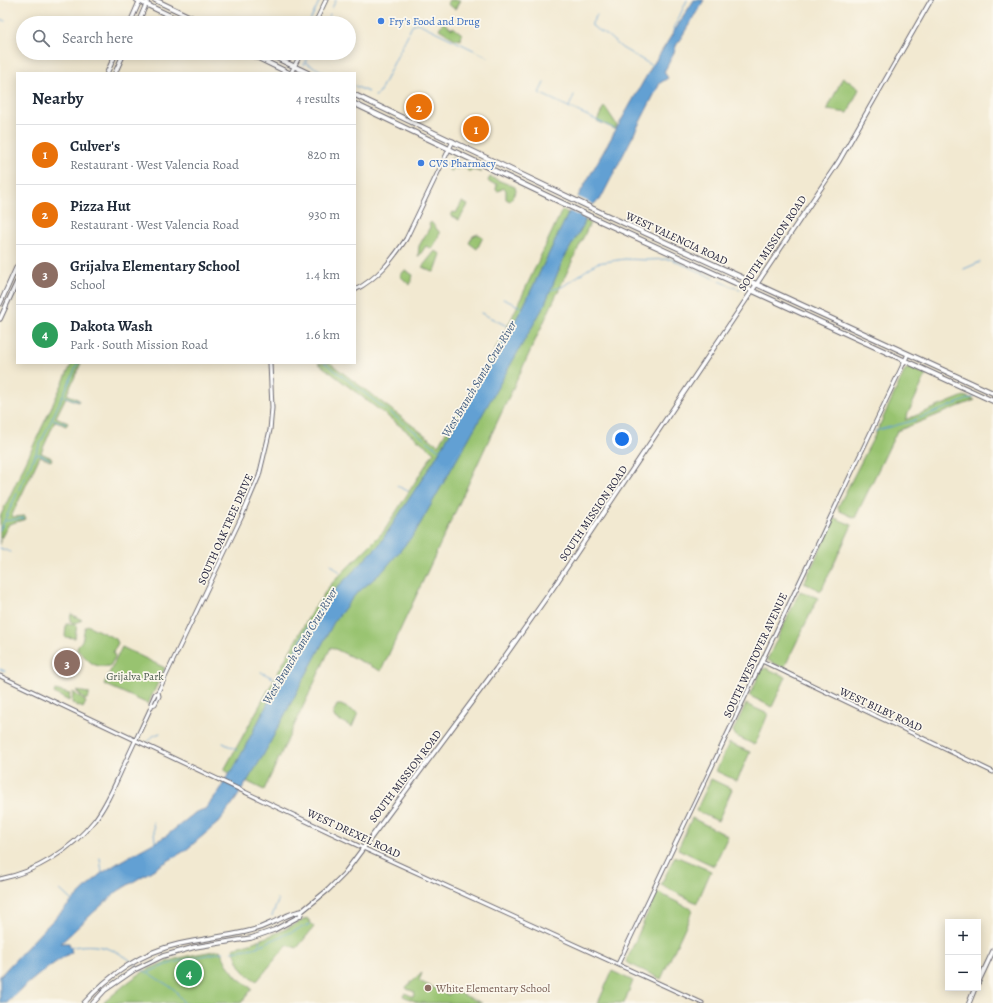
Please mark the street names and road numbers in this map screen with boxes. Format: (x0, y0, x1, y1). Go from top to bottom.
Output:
street label: SOUTH MISSION ROAD (735, 192, 810, 294)
street label: WEST VALENCIA ROAD (622, 208, 730, 269)
street label: SOUTH MISSION ROAD (556, 462, 631, 564)
street label: SOUTH OAK TREE DRIVE (194, 471, 257, 587)
street label: SOUTH WESTOVER AVENUE (720, 590, 791, 720)
street label: WEST BILBY ROAD (836, 683, 925, 735)
street label: SOUTH MISSION ROAD (366, 727, 445, 826)
street label: WEST DREXEL ROAD (304, 805, 403, 862)

